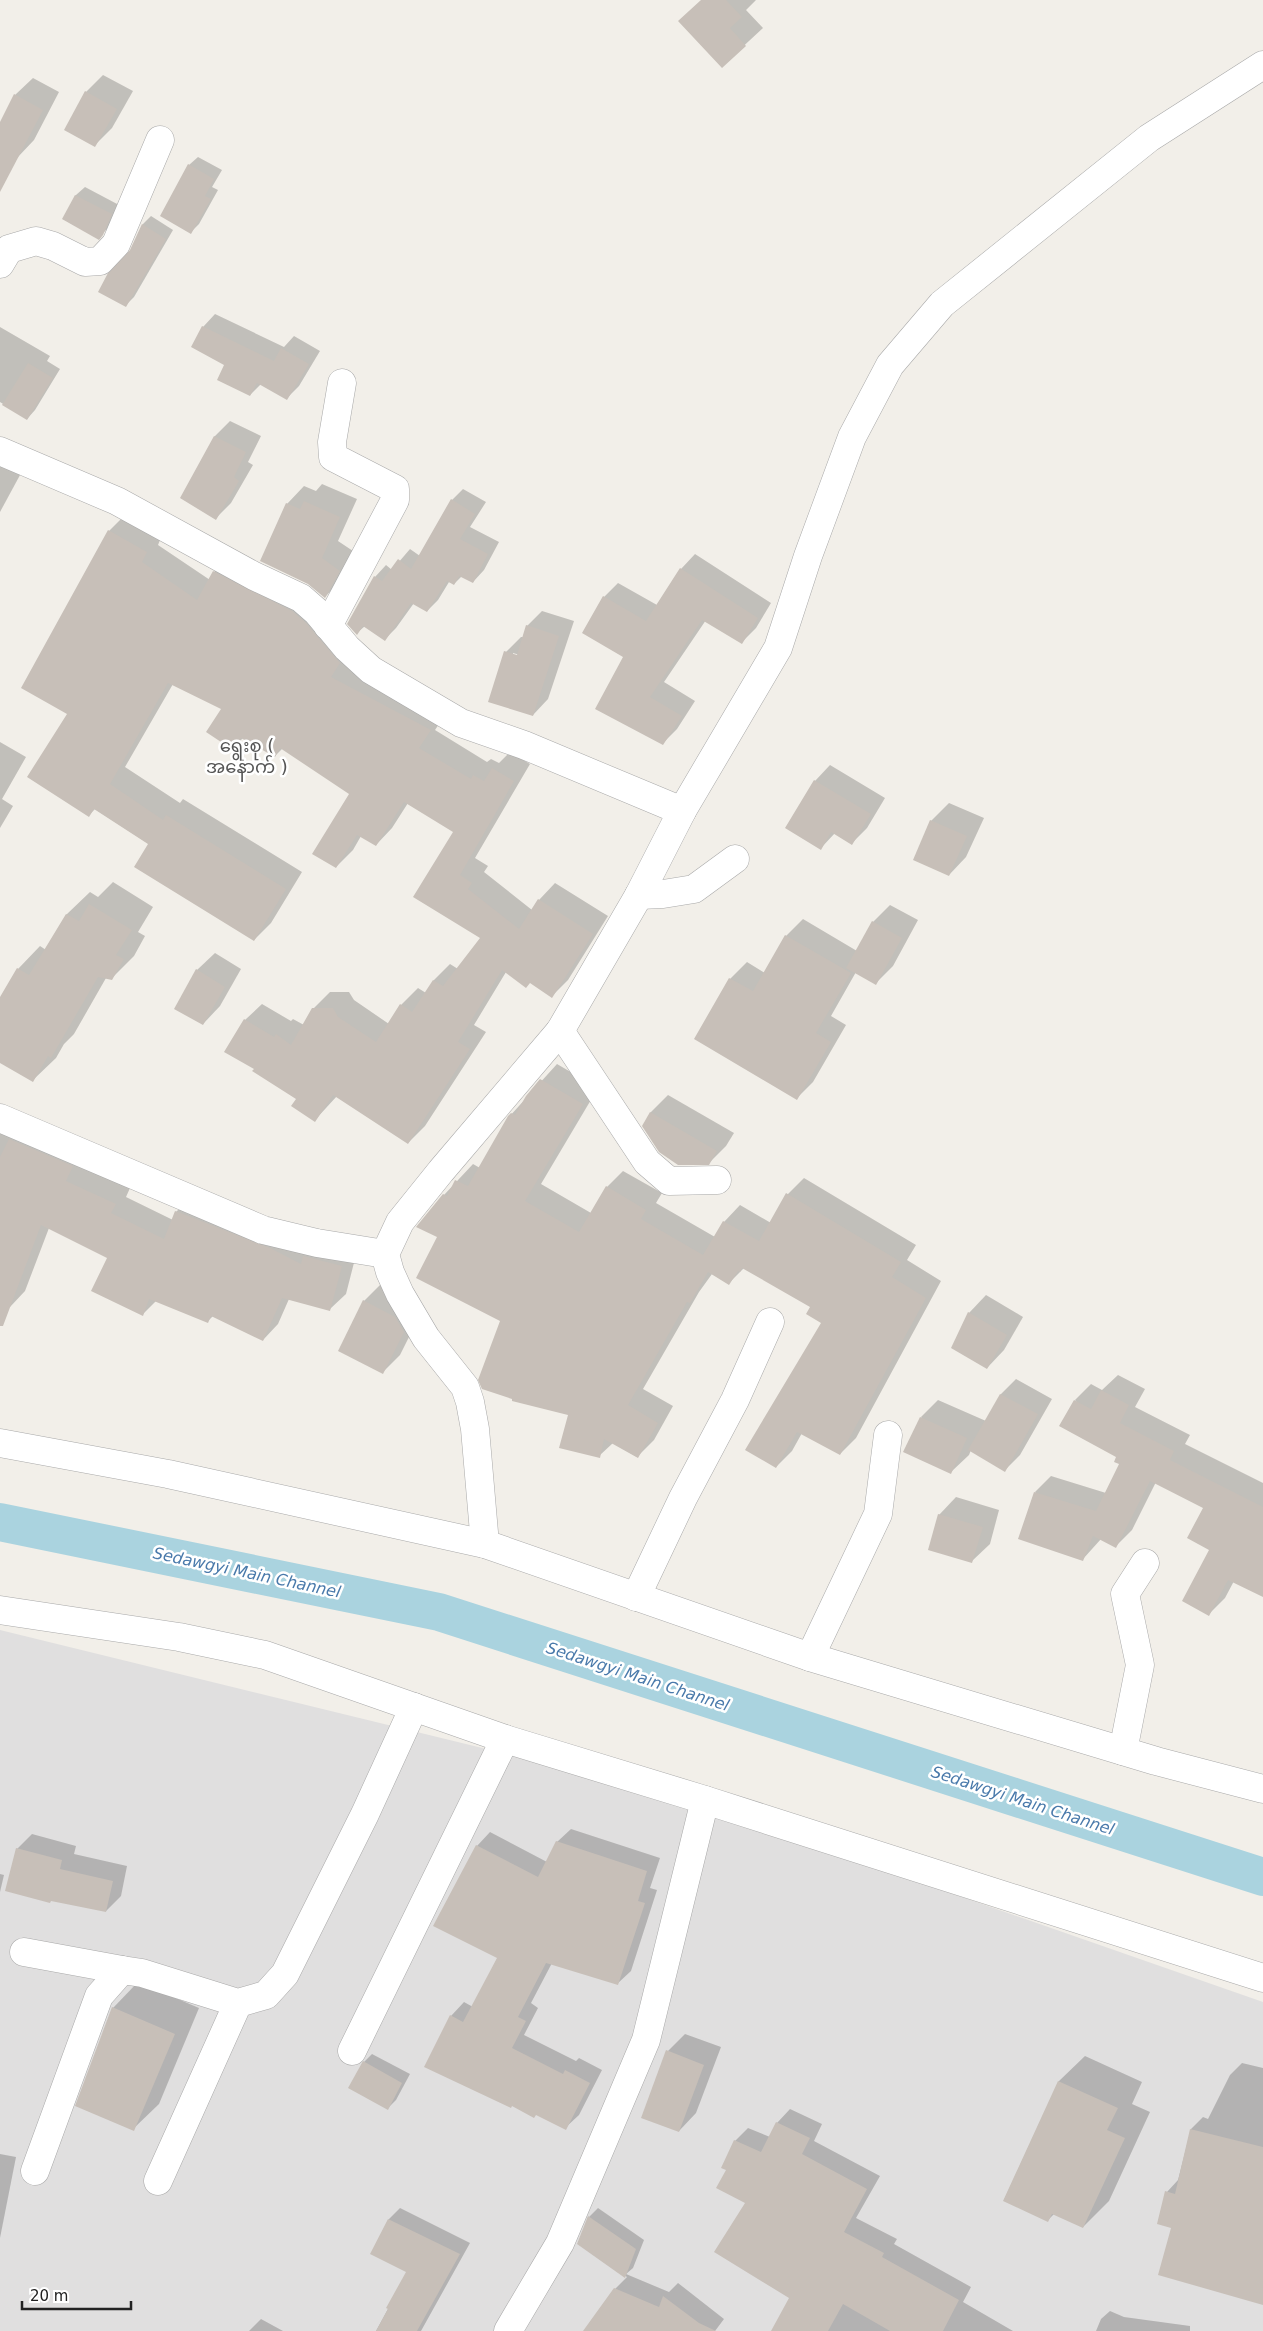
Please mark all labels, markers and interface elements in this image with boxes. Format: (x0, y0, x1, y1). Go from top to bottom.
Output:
district label: ရွေးစု ( အနောက် ) (206, 735, 288, 782)
water label: Sedawgyi Main Channel (151, 1543, 343, 1602)
water label: Sedawgyi Main Channel (544, 1638, 732, 1715)
water label: Sedawgyi Main Channel (929, 1762, 1117, 1839)
scale bar (22, 2278, 131, 2310)
text: 20 m (30, 2287, 68, 2305)

